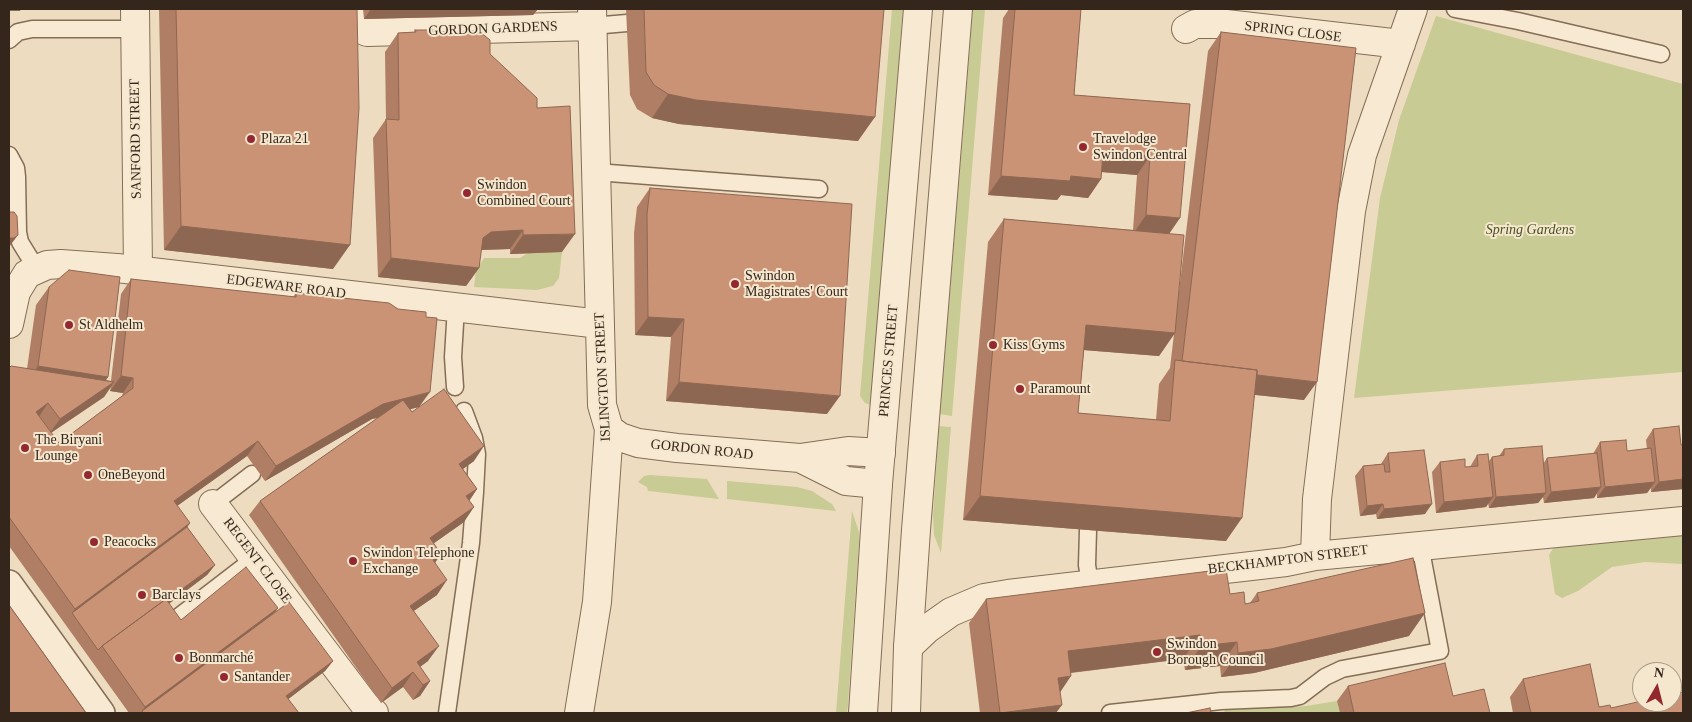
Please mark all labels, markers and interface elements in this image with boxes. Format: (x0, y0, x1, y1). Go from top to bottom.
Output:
street label: GORDON GARDENS (428, 18, 558, 40)
street label: SPRING CLOSE (1244, 18, 1342, 46)
street label: SANFORD STREET (127, 79, 145, 199)
place label: Plaza 21 (261, 131, 309, 147)
place label: Travelodge Swindon Central (1093, 131, 1187, 164)
marker: Plaza 21 (245, 133, 257, 145)
marker: Travelodge Swindon Central (1077, 141, 1089, 153)
place label: Swindon Combined Court (477, 177, 571, 210)
marker: Swindon Combined Court (461, 187, 473, 199)
park label: Spring Gardens (1486, 222, 1574, 238)
place label: Swindon Magistrates' Court (745, 268, 848, 300)
street label: EDGEWARE ROAD (225, 271, 347, 303)
marker: Swindon Magistrates' Court (729, 278, 741, 290)
street label: PRINCES STREET (876, 304, 902, 418)
street label: ISLINGTON STREET (591, 312, 615, 442)
place label: St Aldhelm (79, 317, 143, 333)
marker: St Aldhelm (63, 319, 75, 331)
place label: Kiss Gyms (1003, 337, 1065, 353)
marker: Kiss Gyms (987, 339, 999, 351)
place label: Paramount (1030, 381, 1091, 397)
marker: Paramount (1014, 383, 1026, 395)
place label: The Biryani Lounge (35, 432, 102, 464)
street label: GORDON ROAD (650, 436, 754, 464)
marker: The Biryani Lounge (19, 442, 31, 454)
place label: OneBeyond (98, 467, 165, 483)
marker: OneBeyond (82, 469, 94, 481)
street label: REGENT CLOSE (219, 515, 295, 607)
place label: Peacocks (104, 534, 156, 550)
marker: Peacocks (88, 536, 100, 548)
street label: BECKHAMPTON STREET (1207, 542, 1369, 578)
place label: Swindon Telephone Exchange (363, 545, 474, 578)
marker: Swindon Telephone Exchange (347, 555, 359, 567)
place label: Barclays (152, 587, 201, 603)
marker: Barclays (136, 589, 148, 601)
place label: Swindon Borough Council (1167, 636, 1264, 669)
marker: Swindon Borough Council (1151, 646, 1163, 658)
place label: Bonmarché (189, 650, 254, 666)
marker: Bonmarché (173, 652, 185, 664)
north arrow (1632, 662, 1682, 712)
text: N (1653, 665, 1665, 681)
place label: Santander (234, 669, 290, 685)
marker: Santander (218, 671, 230, 683)

